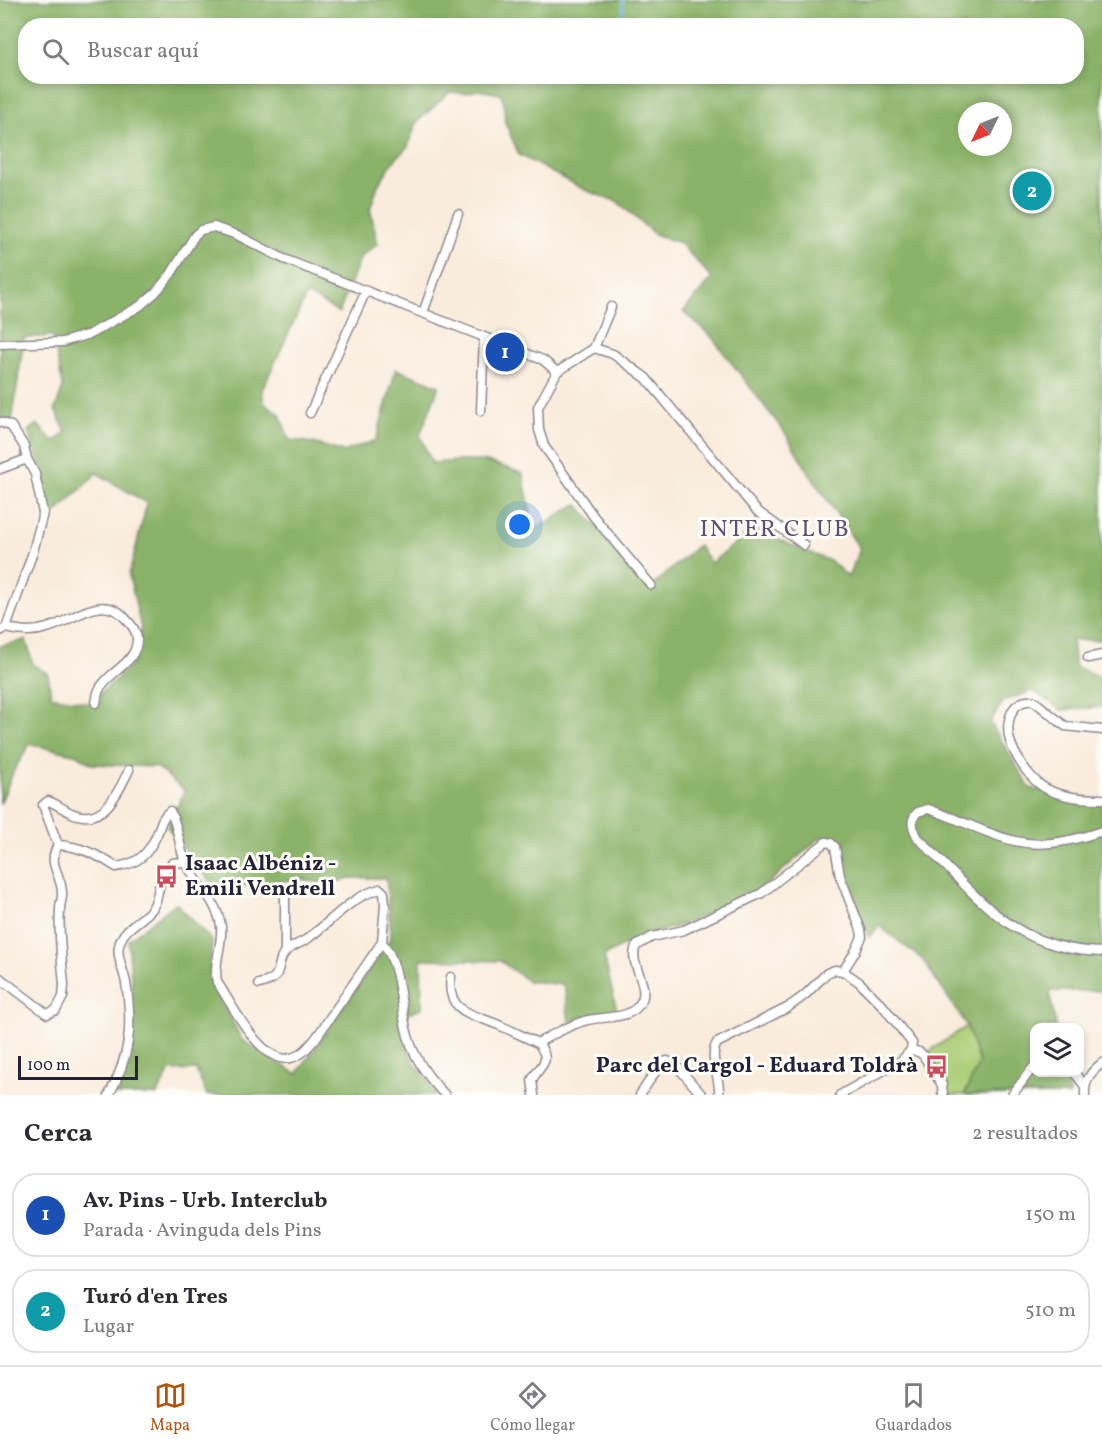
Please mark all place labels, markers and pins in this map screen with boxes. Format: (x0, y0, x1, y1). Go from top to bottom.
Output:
pin: 2 (1012, 168, 1052, 213)
pin: 1 (486, 330, 524, 374)
place label: Isaac Albéniz - Emili Vendrell (185, 849, 337, 905)
bus stop icon: Isaac Albéniz - Emili Vendrell (154, 864, 180, 890)
place label: Parc del Cargol - Eduard Toldrà (596, 1051, 918, 1082)
bus stop icon: Parc del Cargol - Eduard Toldrà (923, 1053, 949, 1079)

